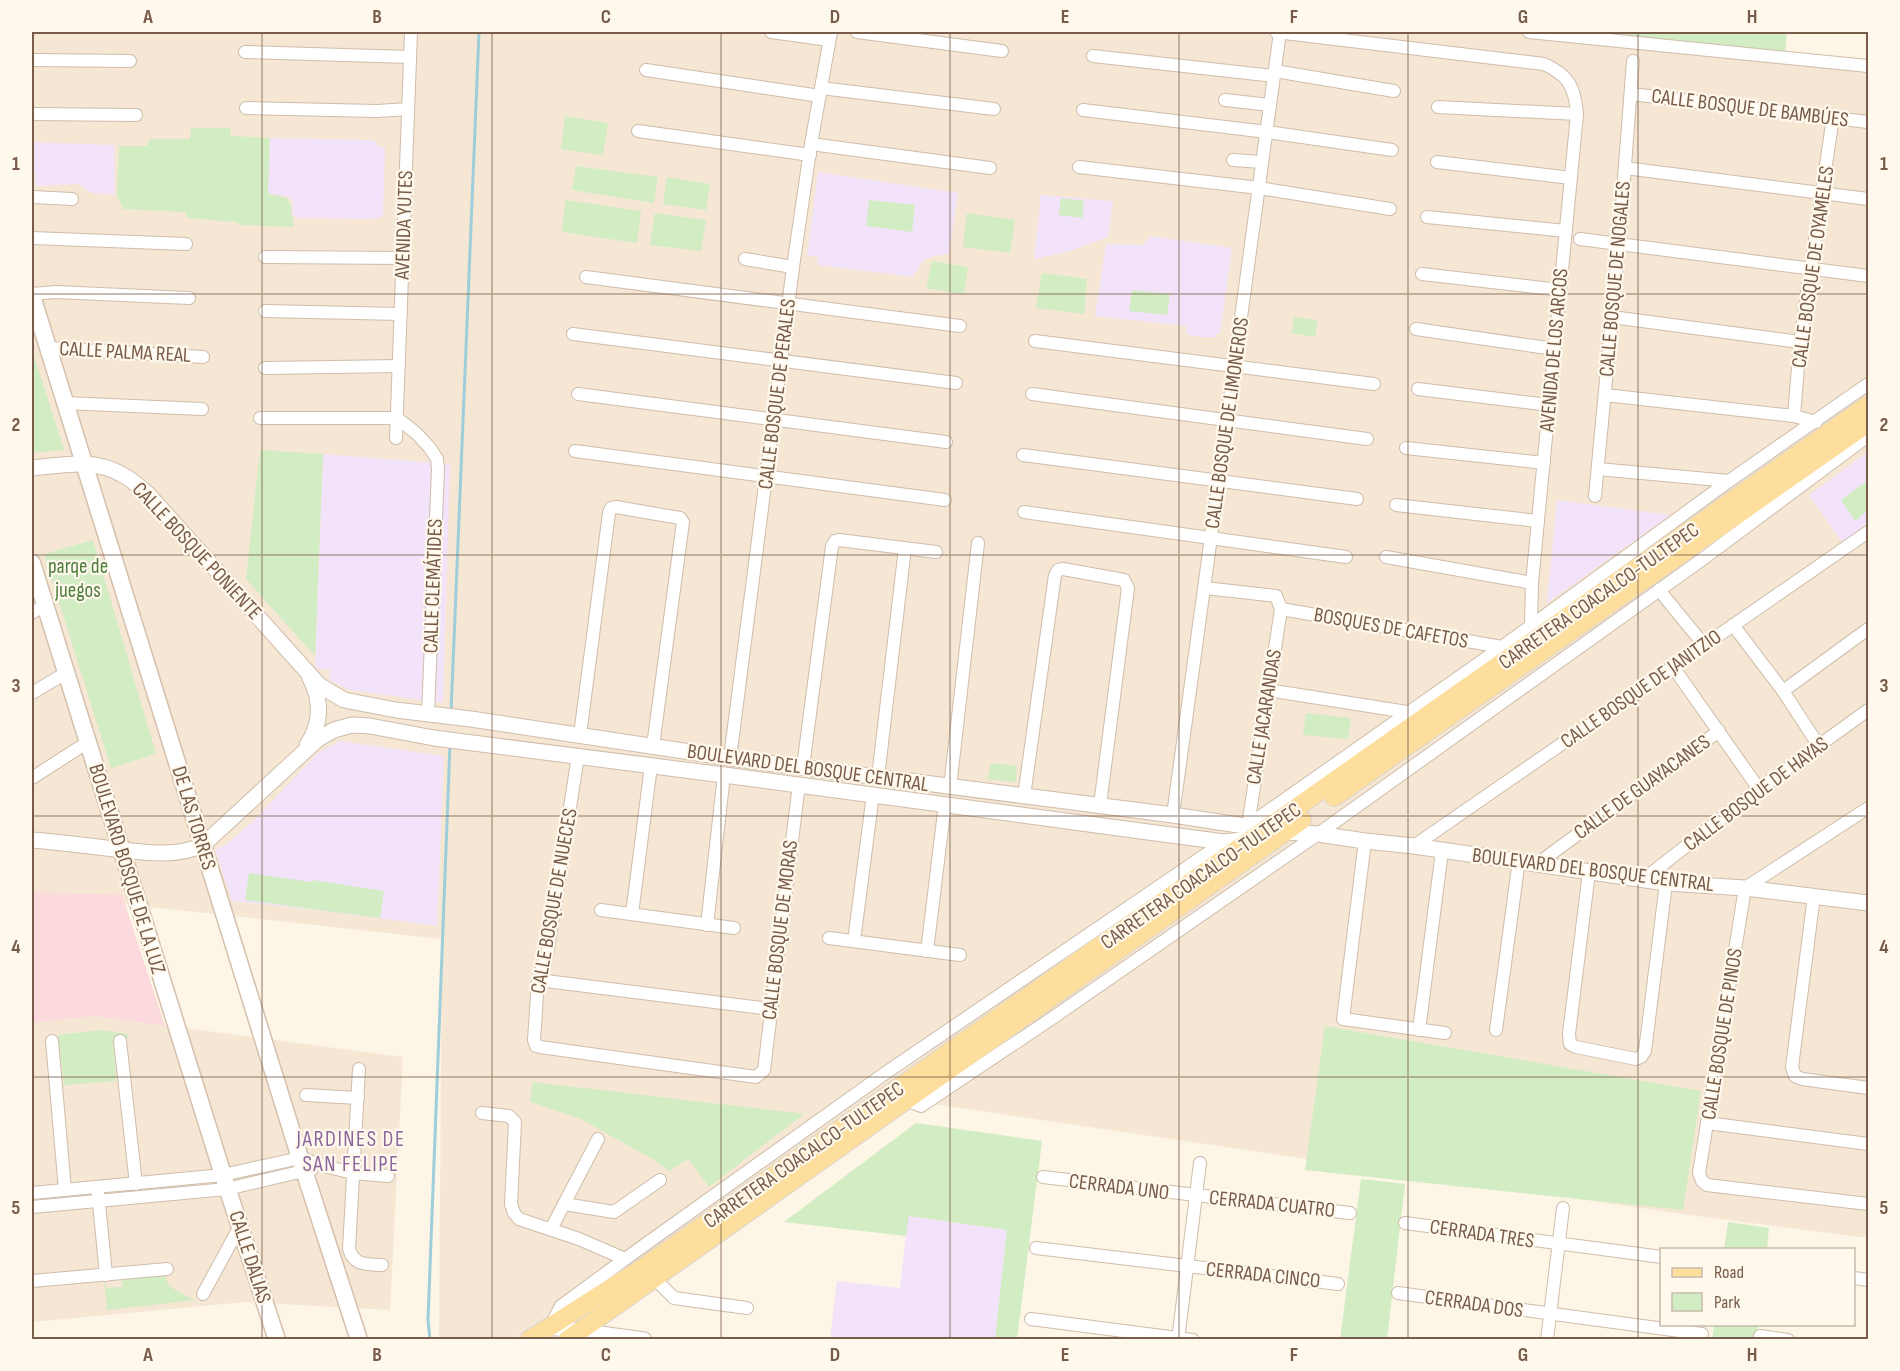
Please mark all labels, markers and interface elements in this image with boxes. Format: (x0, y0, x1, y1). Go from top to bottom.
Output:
text: A (142, 5, 153, 29)
text: B (372, 5, 382, 29)
text: C (601, 5, 611, 29)
text: D (830, 5, 840, 29)
text: E (1061, 5, 1069, 29)
text: F (1290, 5, 1298, 29)
text: G (1518, 5, 1528, 29)
text: H (1747, 5, 1757, 29)
street label: CALLE BOSQUE DE BAMBÚES (1650, 84, 1850, 132)
text: 1 (12, 152, 20, 176)
text: 1 (1880, 152, 1888, 176)
street label: CALLE BOSQUE DE OYAMELES (1786, 164, 1840, 370)
street label: AVENIDA YUTES (390, 170, 418, 281)
street label: CALLE BOSQUE DE NOGALES (1594, 180, 1636, 378)
street label: AVENIDA DE LOS ARCOS (1534, 267, 1574, 434)
street label: CALLE BOSQUE DE PERALES (753, 297, 801, 491)
street label: CALLE BOSQUE DE LIMONEROS (1200, 316, 1254, 530)
street label: CALLE PALMA REAL (59, 336, 192, 368)
text: 2 (12, 413, 20, 437)
text: 2 (1880, 413, 1888, 437)
street label: CALLE BOSQUE PONIENTE (127, 477, 267, 625)
street label: CARRETERA COACALCO-TULTEPEC (1494, 517, 1704, 675)
street label: CALLE CLEMÁTIDES (418, 518, 448, 654)
park label: parqe de juegos (48, 554, 108, 603)
street label: BOSQUES DE CAFETOS (1312, 602, 1470, 654)
street label: CALLE BOSQUE DE JANITZIO (1556, 624, 1726, 754)
street label: CALLE JACARANDAS (1241, 648, 1287, 786)
text: 3 (12, 674, 21, 698)
text: 3 (1880, 674, 1889, 698)
street label: CALLE DE GUAYACANES (1569, 729, 1715, 845)
street label: CALLE BOSQUE DE HAYAS (1679, 731, 1833, 857)
street label: BOULEVARD DEL BOSQUE CENTRAL (686, 739, 931, 797)
street label: BOULEVARD BOSQUE DE LA LUZ (83, 761, 171, 977)
street label: DE LAS TORRES (166, 763, 222, 873)
street label: CARRETERA COACALCO-TULTEPEC (1096, 797, 1306, 955)
street label: CALLE BOSQUE DE NUECES (525, 806, 583, 996)
street label: CALLE BOSQUE DE MORAS (757, 839, 803, 1021)
street label: BOULEVARD DEL BOSQUE CENTRAL (1471, 843, 1716, 897)
text: 4 (11, 935, 21, 959)
text: 4 (1879, 935, 1889, 959)
street label: CALLE BOSQUE DE PINOS (1696, 946, 1748, 1122)
street label: CARRETERA COACALCO-TULTEPEC (699, 1076, 909, 1234)
district label: JARDINES DE SAN FELIPE (296, 1126, 405, 1178)
street label: CERRADA UNO (1067, 1168, 1171, 1206)
street label: CERRADA CUATRO (1208, 1185, 1336, 1223)
text: 5 (12, 1196, 21, 1220)
text: 5 (1880, 1196, 1889, 1220)
street label: CALLE DALIAS (223, 1208, 277, 1306)
street label: CERRADA TRES (1428, 1214, 1536, 1254)
legend (1660, 1248, 1855, 1326)
street label: CERRADA CINCO (1205, 1257, 1321, 1293)
text: Road (1714, 1262, 1744, 1283)
street label: CERRADA DOS (1423, 1285, 1525, 1323)
text: Park (1714, 1292, 1740, 1313)
text: A (142, 1343, 153, 1367)
text: B (372, 1343, 382, 1367)
text: C (601, 1343, 611, 1367)
text: D (830, 1343, 840, 1367)
text: E (1061, 1343, 1069, 1367)
text: F (1290, 1343, 1298, 1367)
text: G (1518, 1343, 1528, 1367)
text: H (1747, 1343, 1757, 1367)

